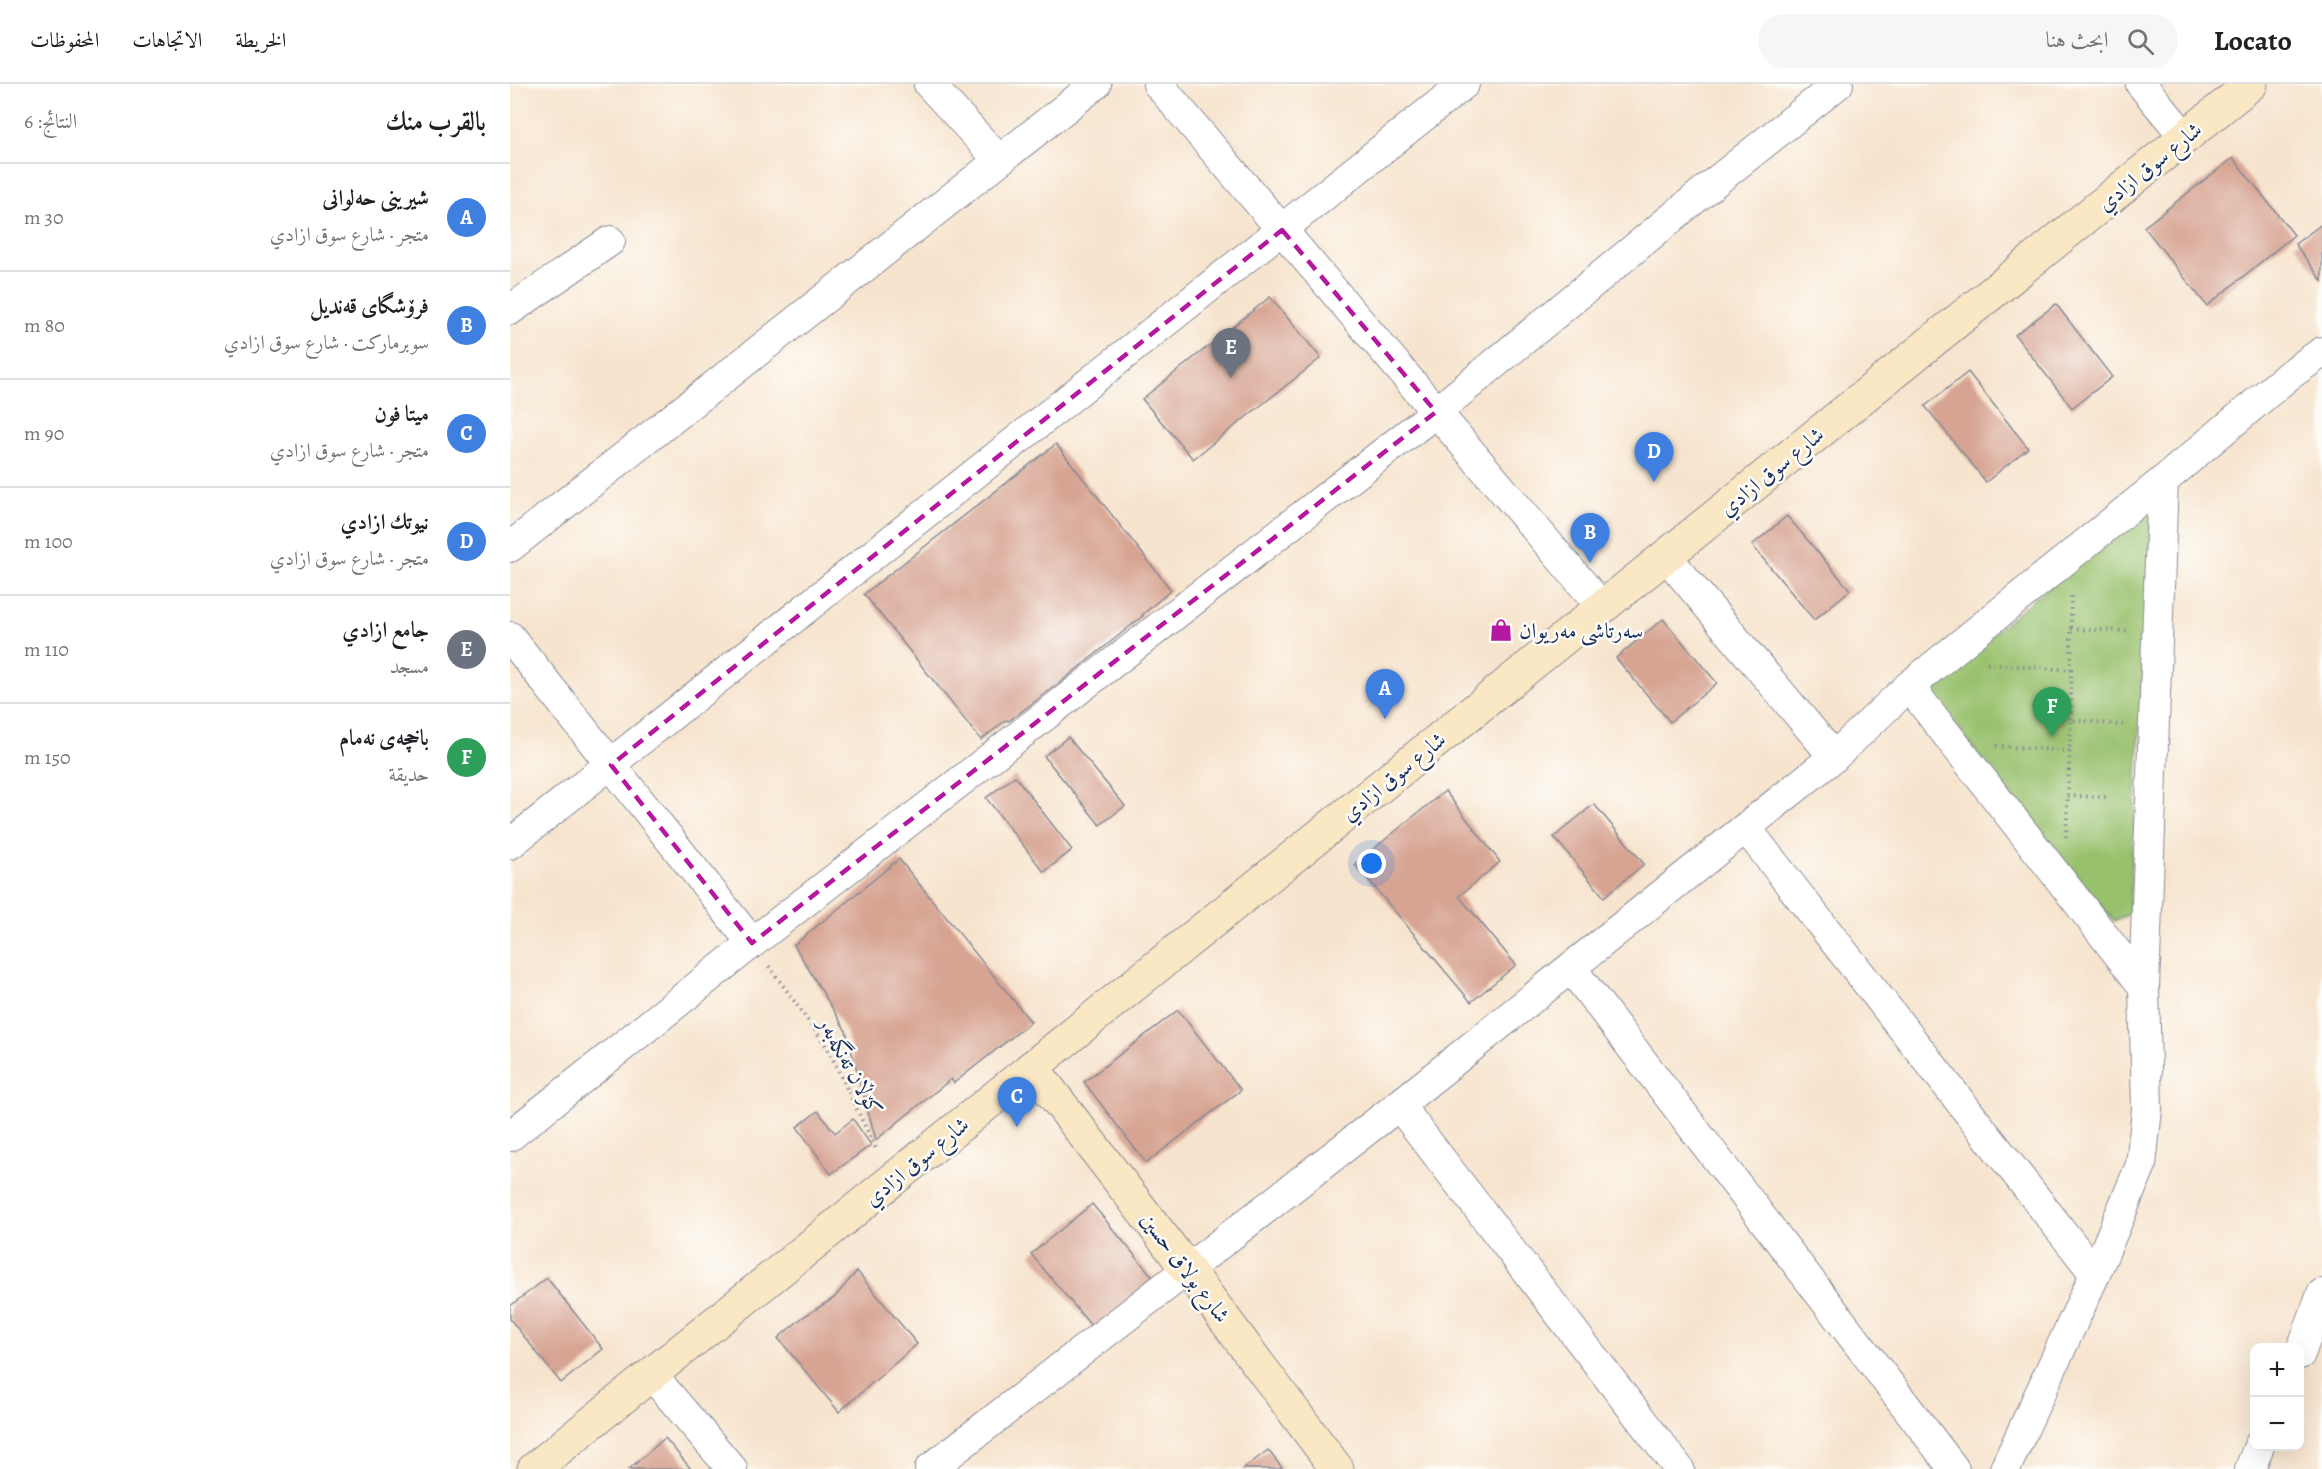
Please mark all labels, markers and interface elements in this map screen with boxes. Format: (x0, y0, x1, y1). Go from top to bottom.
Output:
search box (1758, 14, 2178, 68)
text: Locato (2214, 22, 2292, 60)
text: ابحث هنا (2046, 25, 2109, 55)
icon: search (2124, 25, 2157, 58)
text: المحفوظات (30, 26, 99, 54)
text: الاتجاهات (132, 26, 202, 54)
text: الخريطة (235, 26, 286, 54)
text: بالقرب منك (385, 104, 486, 139)
text: النتائج: 6 (24, 108, 77, 135)
street label: شارع سوق ازادي (2091, 115, 2210, 221)
text: شیرینی حەلوانی (322, 183, 429, 213)
text: 30 m (24, 204, 64, 231)
text: A (460, 204, 473, 231)
text: متجر · شارع سوق ازادي (270, 221, 429, 248)
text: فرۆشگای قەندیل (310, 291, 429, 321)
text: 80 m (24, 312, 65, 339)
text: B (460, 312, 473, 339)
pin: E (1212, 328, 1250, 378)
text: سوبرماركت · شارع سوق ازادي (224, 329, 429, 356)
text: ميتا فون (374, 399, 429, 429)
text: 90 m (24, 420, 64, 447)
text: C (460, 420, 473, 447)
street label: شارع سوق ازادي (1713, 420, 1832, 526)
pin: D (1634, 432, 1674, 482)
text: متجر · شارع سوق ازادي (270, 437, 429, 464)
text: نيوتك ازادي (341, 507, 429, 537)
pin: B (1570, 514, 1610, 563)
text: 100 m (24, 528, 73, 555)
text: D (460, 528, 473, 555)
text: متجر · شارع سوق ازادي (270, 545, 429, 572)
text: جامع ازادي (342, 615, 429, 645)
place label: سەرتاشی مەریوان (1519, 616, 1643, 646)
shop icon: سەرتاشی مەریوان (1488, 617, 1514, 643)
text: 110 m (24, 636, 69, 663)
text: E (461, 636, 472, 663)
text: مسجد (390, 653, 429, 680)
pin: A (1366, 670, 1404, 719)
pin: F (2032, 688, 2072, 737)
text: باخچەی نەمام (339, 723, 429, 753)
street label: شارع سوق ازادي (1335, 725, 1454, 831)
text: 150 m (24, 744, 71, 771)
text: F (461, 744, 472, 771)
text: حديقة (389, 761, 429, 788)
your location (1357, 849, 1386, 878)
street label: کۆڵان تەنگەبەر (810, 1010, 890, 1121)
pin: C (998, 1078, 1036, 1127)
street label: شارع سوق ازادي (858, 1110, 977, 1216)
street label: شارع بولاق حسين (1131, 1206, 1237, 1331)
map controls (2250, 1343, 2304, 1451)
button: + (2250, 1343, 2304, 1397)
button: − (2250, 1397, 2304, 1451)

